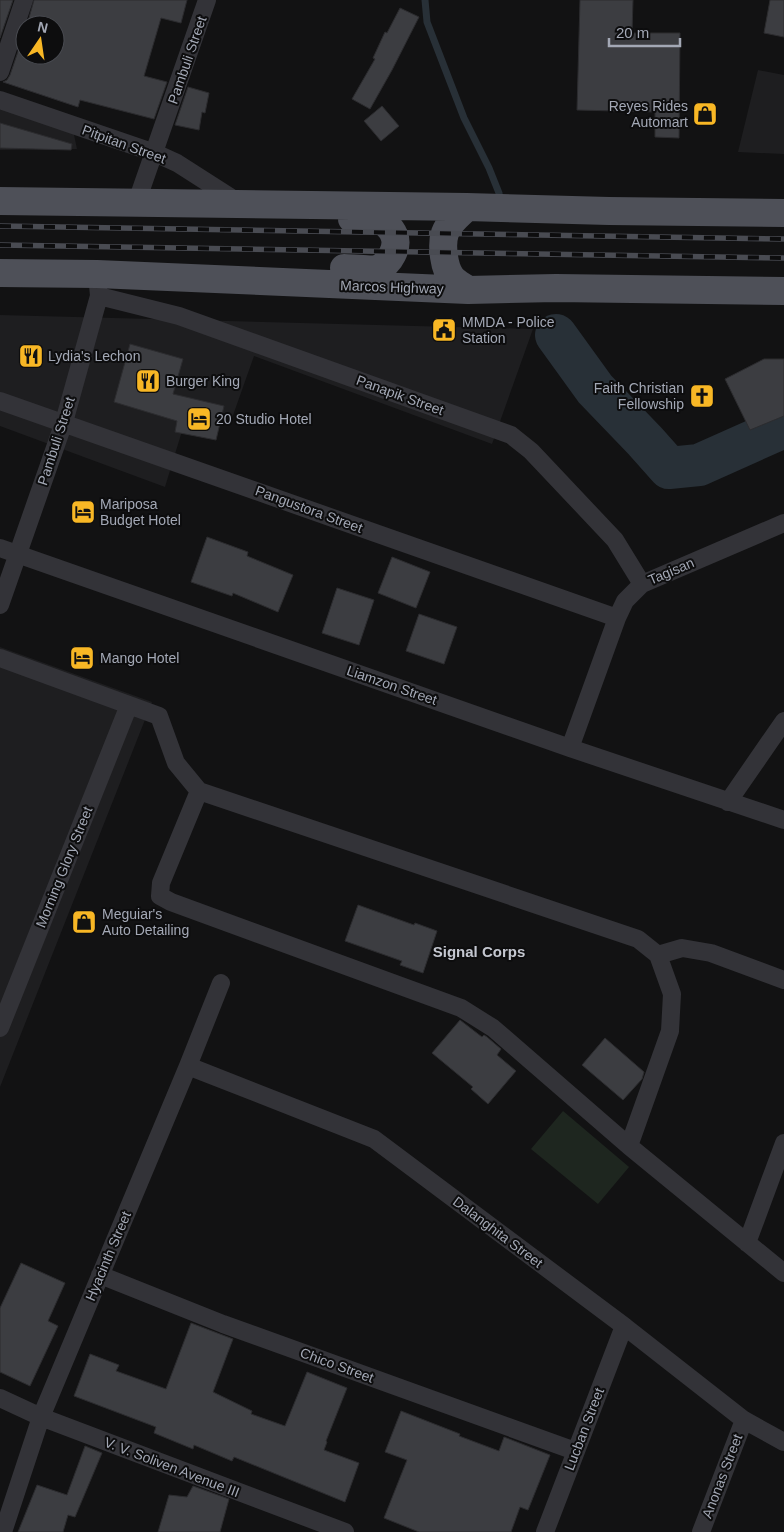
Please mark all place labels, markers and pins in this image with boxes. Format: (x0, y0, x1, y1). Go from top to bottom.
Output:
place label: Reyes Rides Automart (609, 98, 688, 130)
shop icon: Reyes Rides Automart (692, 101, 718, 127)
place label: MMDA - Police Station (462, 314, 555, 346)
public building icon: MMDA - Police Station (431, 317, 457, 343)
restaurant icon: Lydia's Lechon (18, 343, 44, 369)
place label: Lydia's Lechon (48, 348, 140, 364)
restaurant icon: Burger King (135, 368, 161, 394)
place label: Burger King (166, 373, 240, 389)
place label: Faith Christian Fellowship (594, 380, 684, 412)
church icon: Faith Christian Fellowship (689, 383, 715, 409)
hotel icon: 20 Studio Hotel (186, 406, 212, 432)
place label: 20 Studio Hotel (216, 411, 312, 427)
place label: Mariposa Budget Hotel (100, 496, 181, 528)
hotel icon: Mariposa Budget Hotel (70, 499, 96, 525)
hotel icon: Mango Hotel (69, 645, 95, 671)
place label: Mango Hotel (100, 650, 179, 666)
place label: Meguiar's Auto Detailing (102, 906, 189, 938)
shop icon: Meguiar's Auto Detailing (71, 909, 97, 935)

